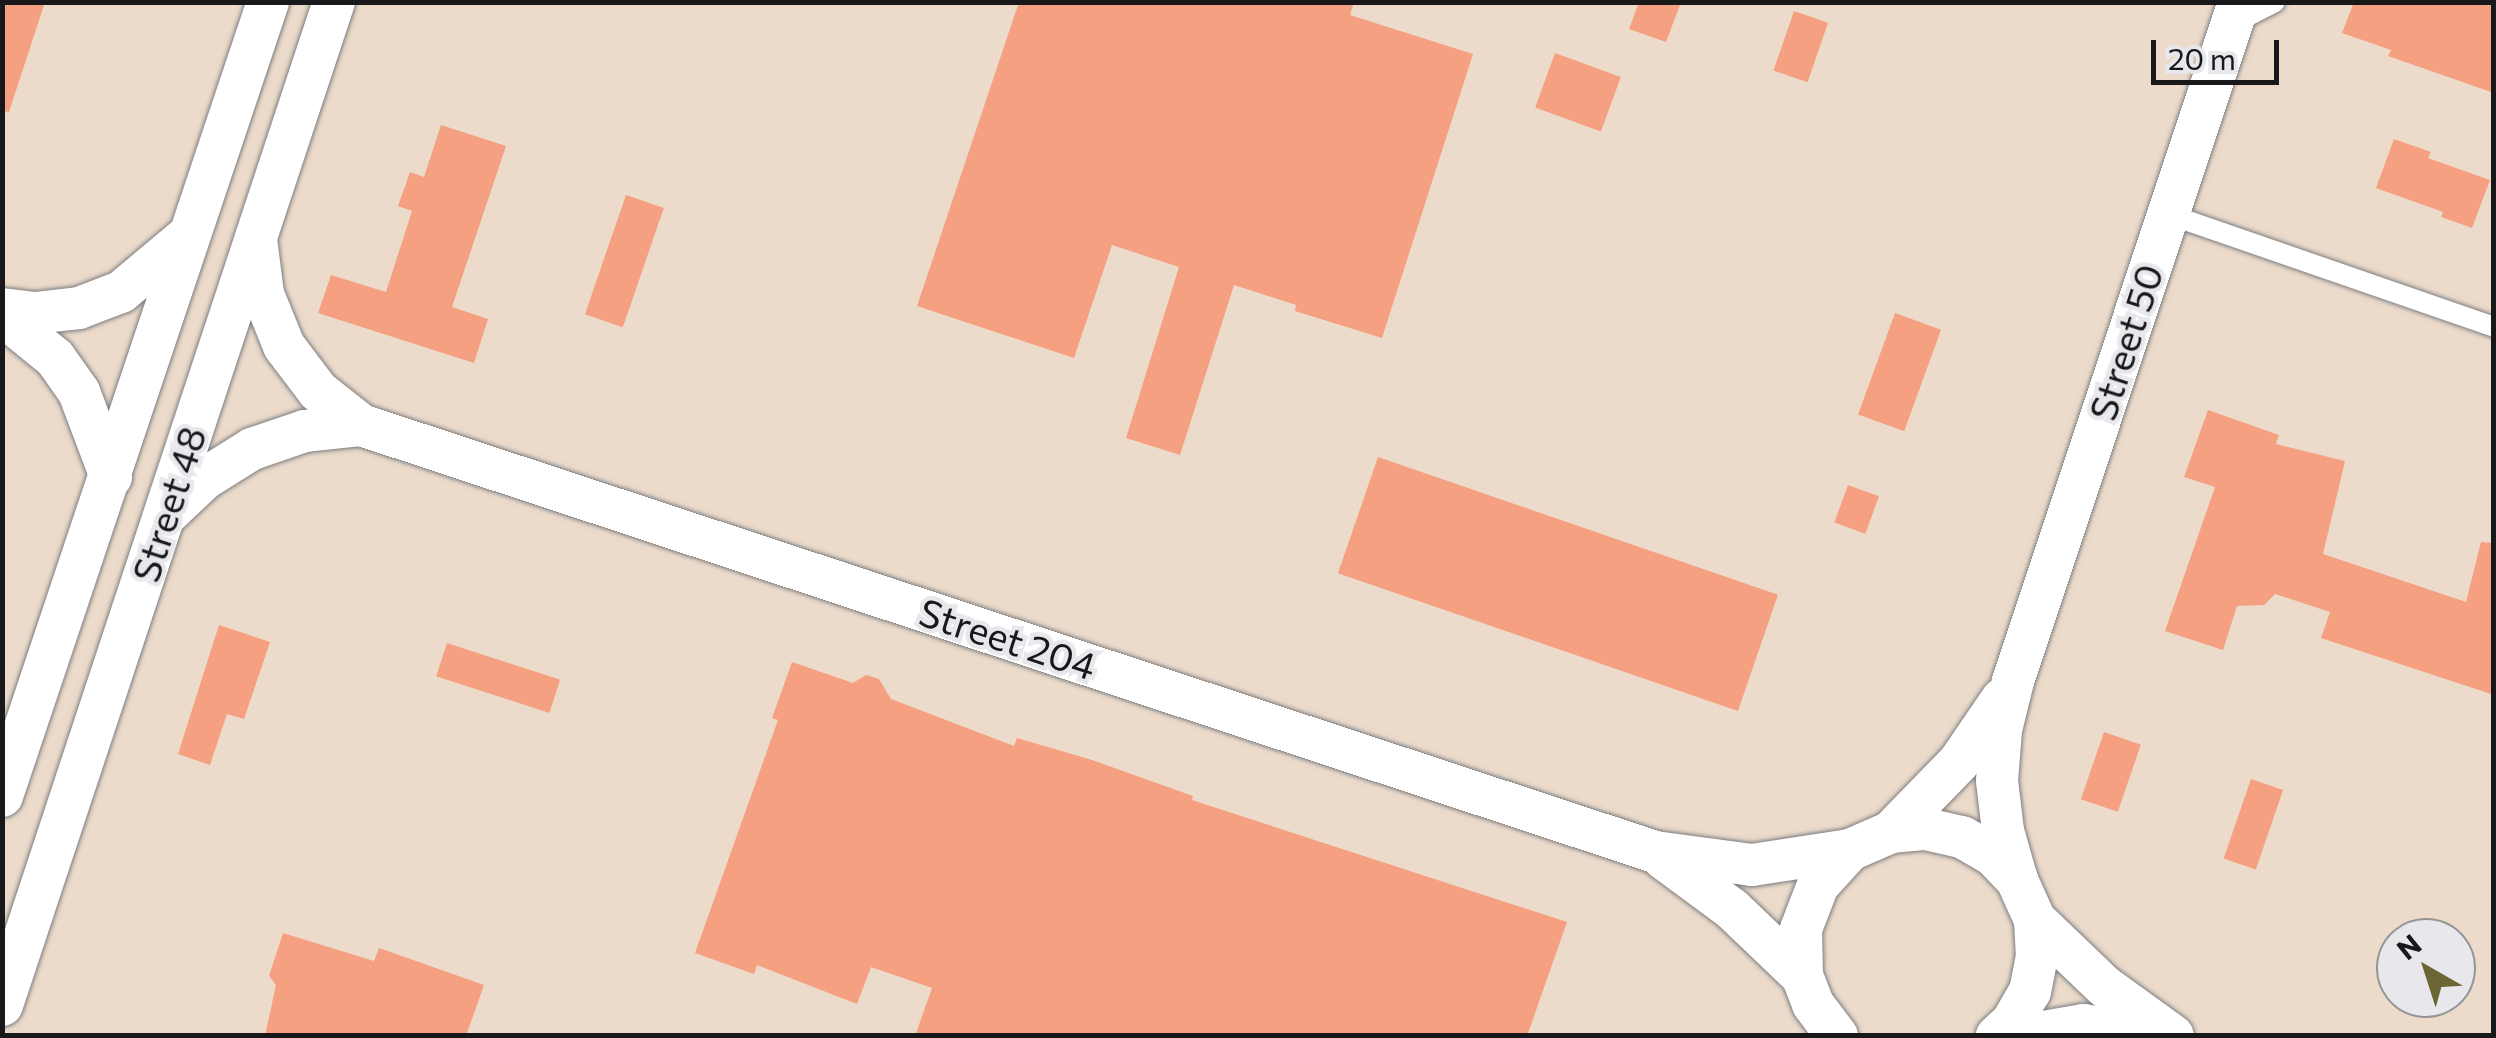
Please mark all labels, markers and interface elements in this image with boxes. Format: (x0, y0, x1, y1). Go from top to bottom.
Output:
scale bar (2156, 20, 2284, 82)
text: 20 m (2168, 39, 2236, 76)
street label: Street 50 (2078, 258, 2172, 426)
street label: Street 48 (122, 421, 214, 587)
street label: Street 204 (914, 588, 1102, 688)
north arrow (2376, 918, 2476, 1018)
text: N (2390, 926, 2427, 966)

